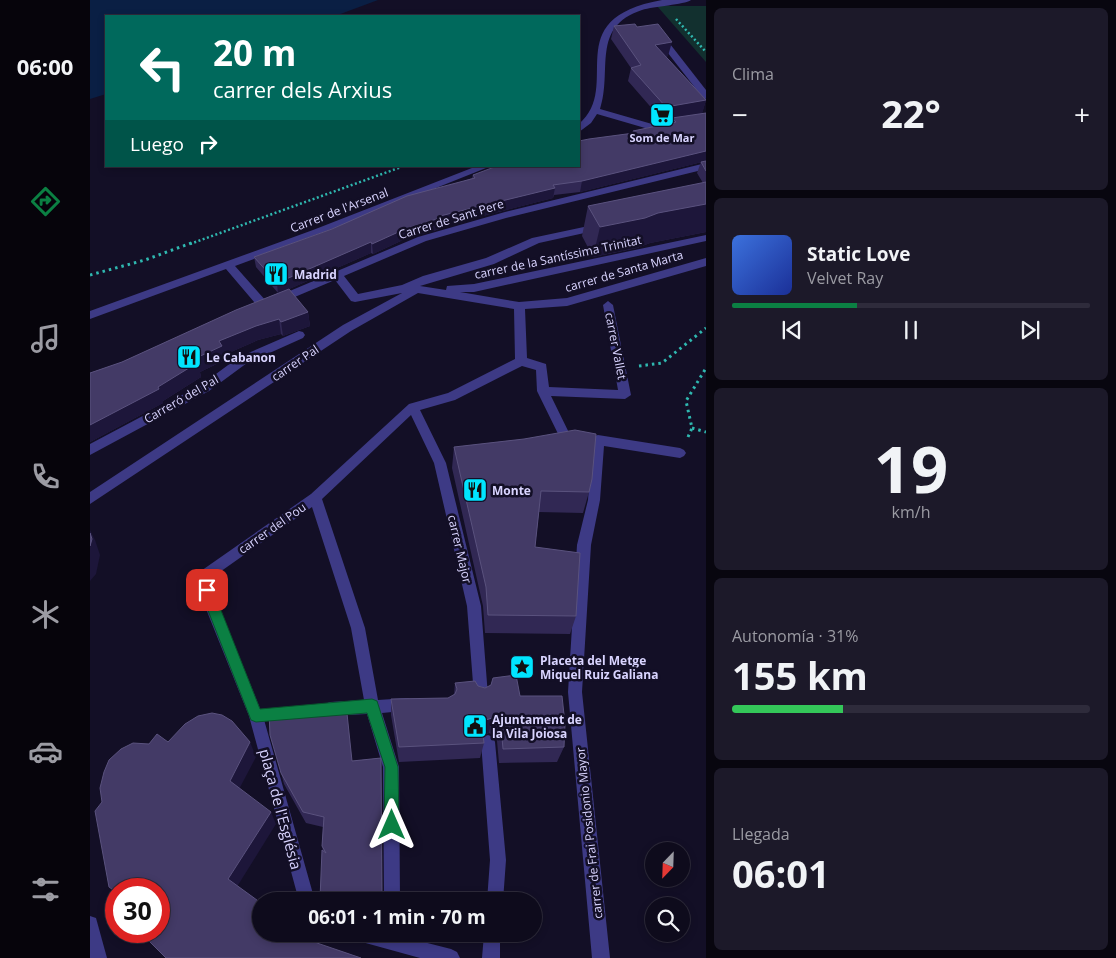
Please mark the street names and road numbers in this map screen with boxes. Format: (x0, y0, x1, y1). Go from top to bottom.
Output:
street label: Carrer de l'Arsenal (288, 183, 390, 237)
street label: Carrer de Sant Pere (396, 195, 506, 243)
street label: carrer de la Santíssima Trinitat (473, 231, 643, 283)
street label: carrer de Santa Marta (563, 246, 685, 296)
street label: carrer Vallet (601, 311, 631, 381)
street label: carrer Pal (268, 341, 322, 385)
street label: Carreró del Pal (141, 371, 221, 427)
street label: carrer del Pou (235, 498, 309, 558)
street label: carrer Major (444, 513, 476, 585)
street label: plaça de l'Església (255, 746, 307, 872)
street label: carrer de Frai Posidonio Mayor (572, 746, 606, 920)

